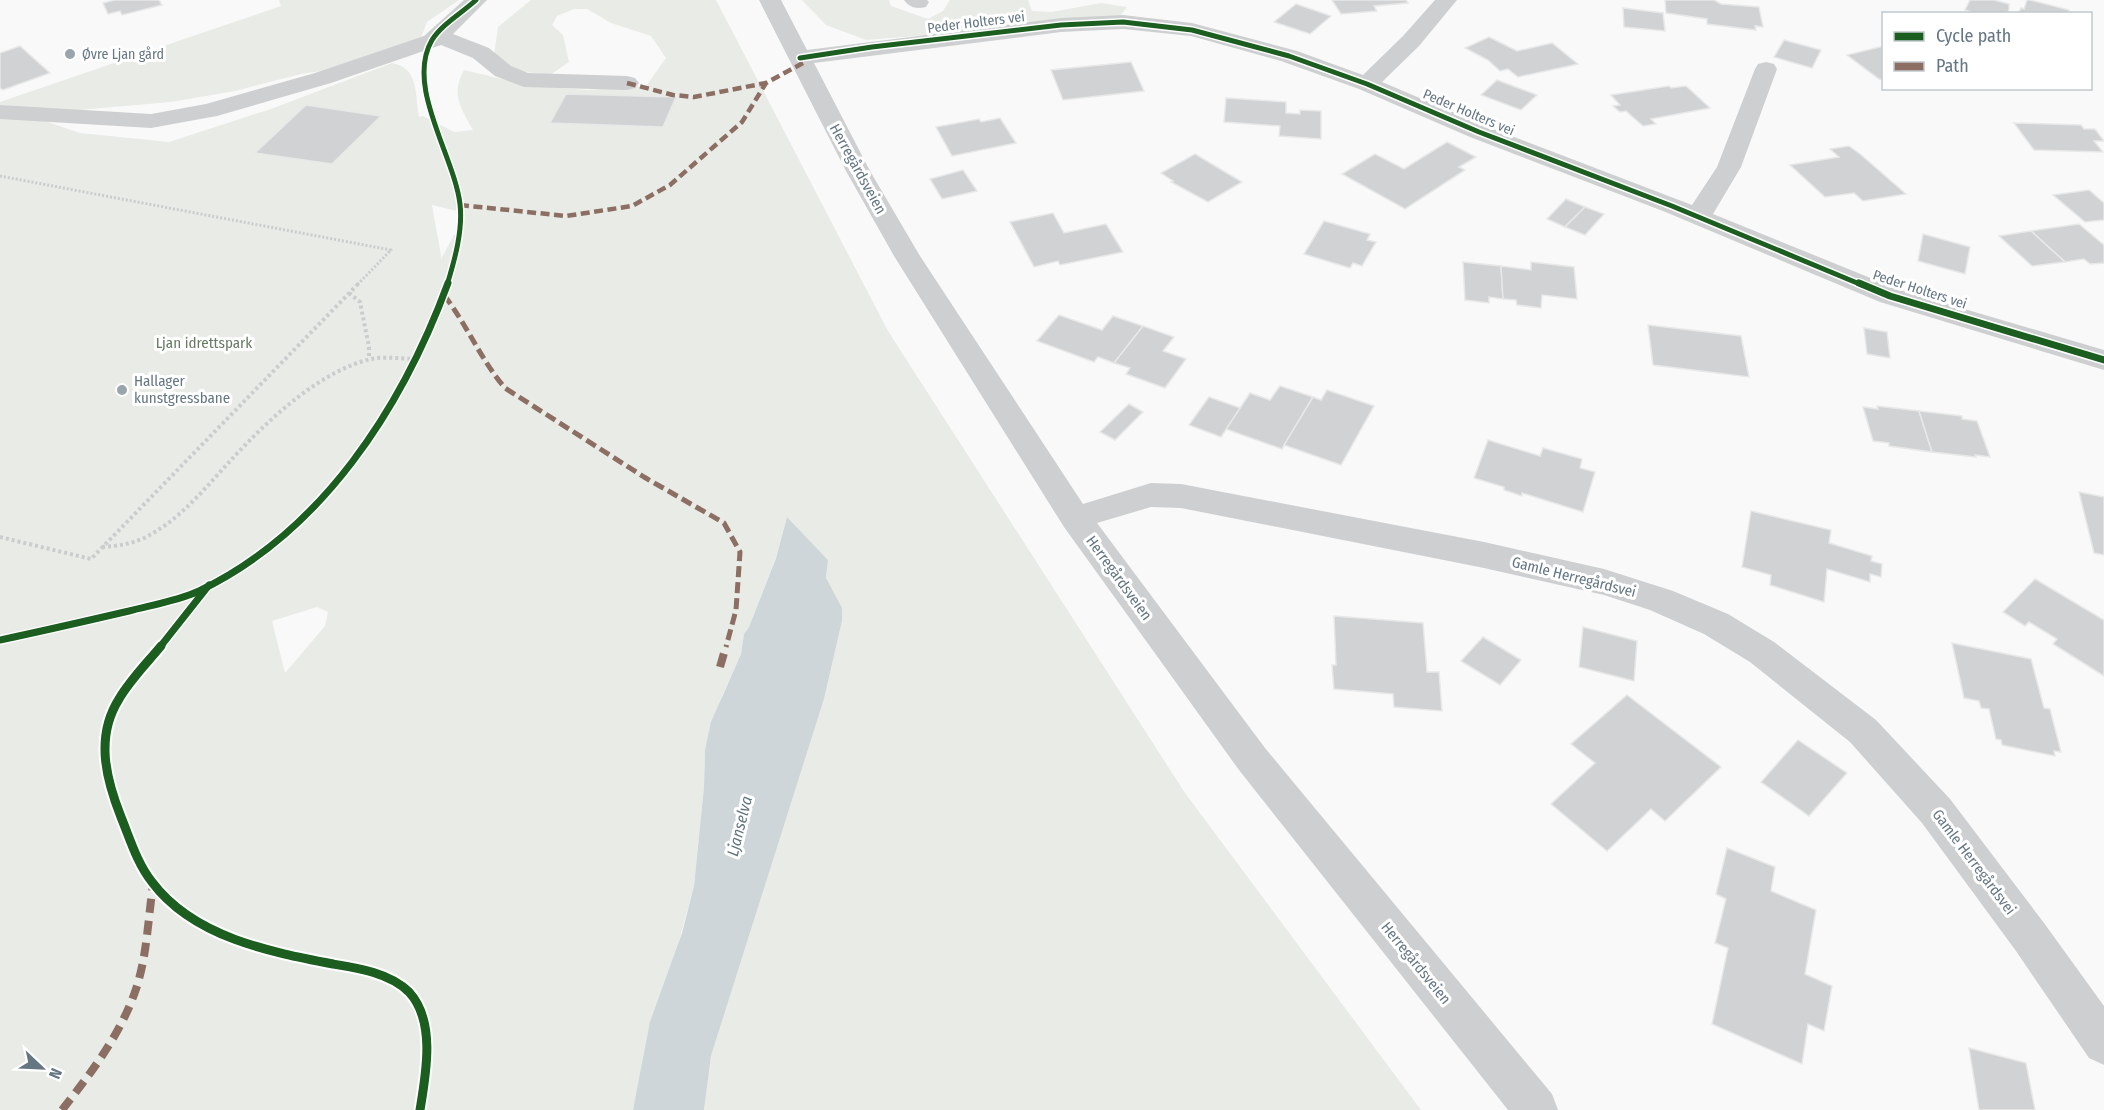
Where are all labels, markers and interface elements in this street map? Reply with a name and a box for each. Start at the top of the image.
street label: Peder Holters vei [926,8,1026,37]
legend [1882,12,2092,90]
text: Cycle path [1936,25,2011,47]
place label: Øvre Ljan gård [82,46,164,63]
marker: Øvre Ljan gård [63,47,77,61]
text: Path [1936,55,1969,77]
street label: Peder Holters vei [1420,86,1517,139]
street label: Herregårdsveien [826,121,890,217]
street label: Peder Holters vei [1871,266,1969,313]
park label: Ljan idrettspark [156,334,252,352]
place label: Hallager kunstgressbane [134,372,230,407]
marker: Hallager kunstgressbane [115,383,129,397]
street label: Herregårdsveien [1082,532,1156,624]
street label: Gamle Herregårdsvei [1510,553,1638,601]
water label: Ljanselva [723,794,756,858]
street label: Gamle Herregårdsvei [1929,806,2019,918]
street label: Herregårdsveien [1377,918,1455,1008]
north arrow [12,1038,72,1098]
text: N [45,1066,66,1082]

